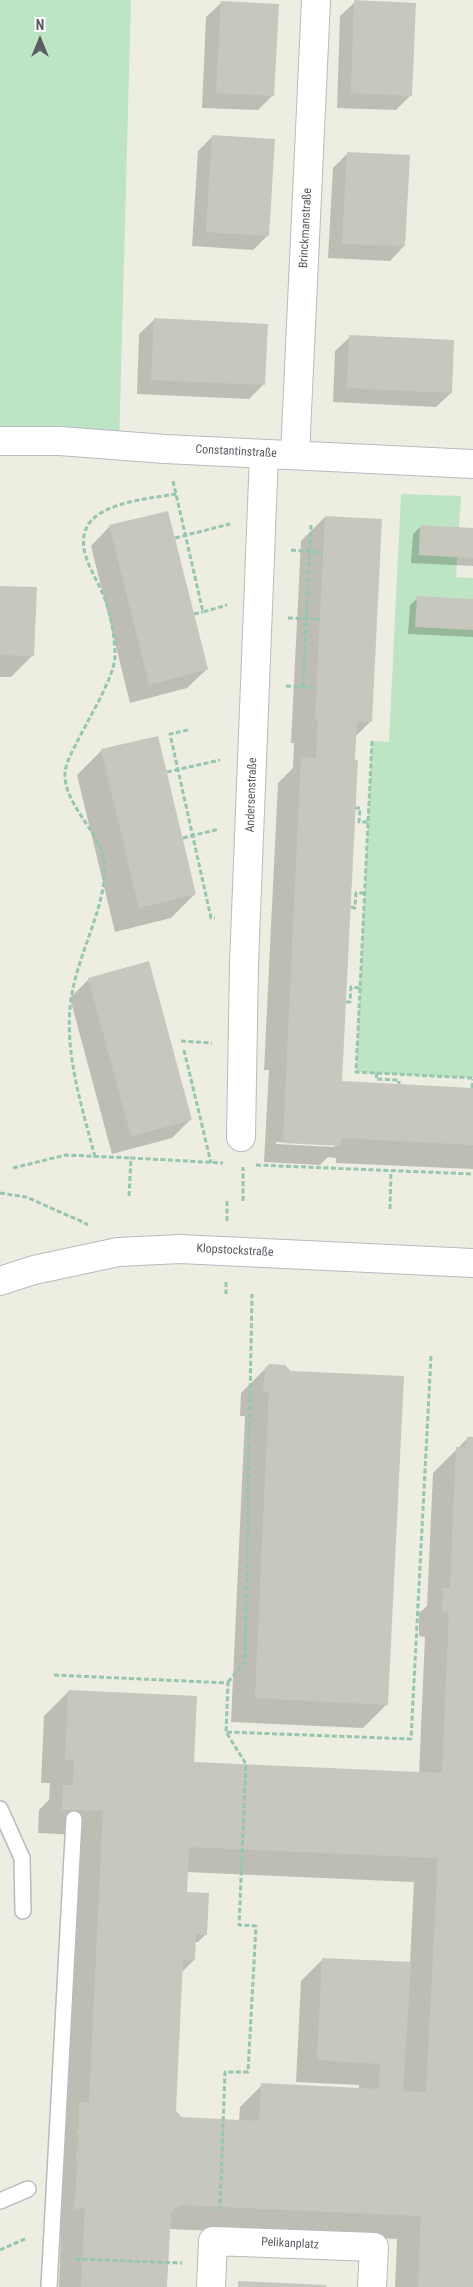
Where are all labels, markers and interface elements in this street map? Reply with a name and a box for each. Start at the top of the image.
north arrow [15,15,65,65]
text: N [36,17,44,33]
street label: Brinckmanstraße [297,187,315,269]
street label: Constantinstraße [195,443,277,461]
street label: Andersenstraße [243,757,261,833]
street label: Klopstockstraße [196,1242,274,1260]
street label: Pelikanplatz [261,2235,319,2253]

